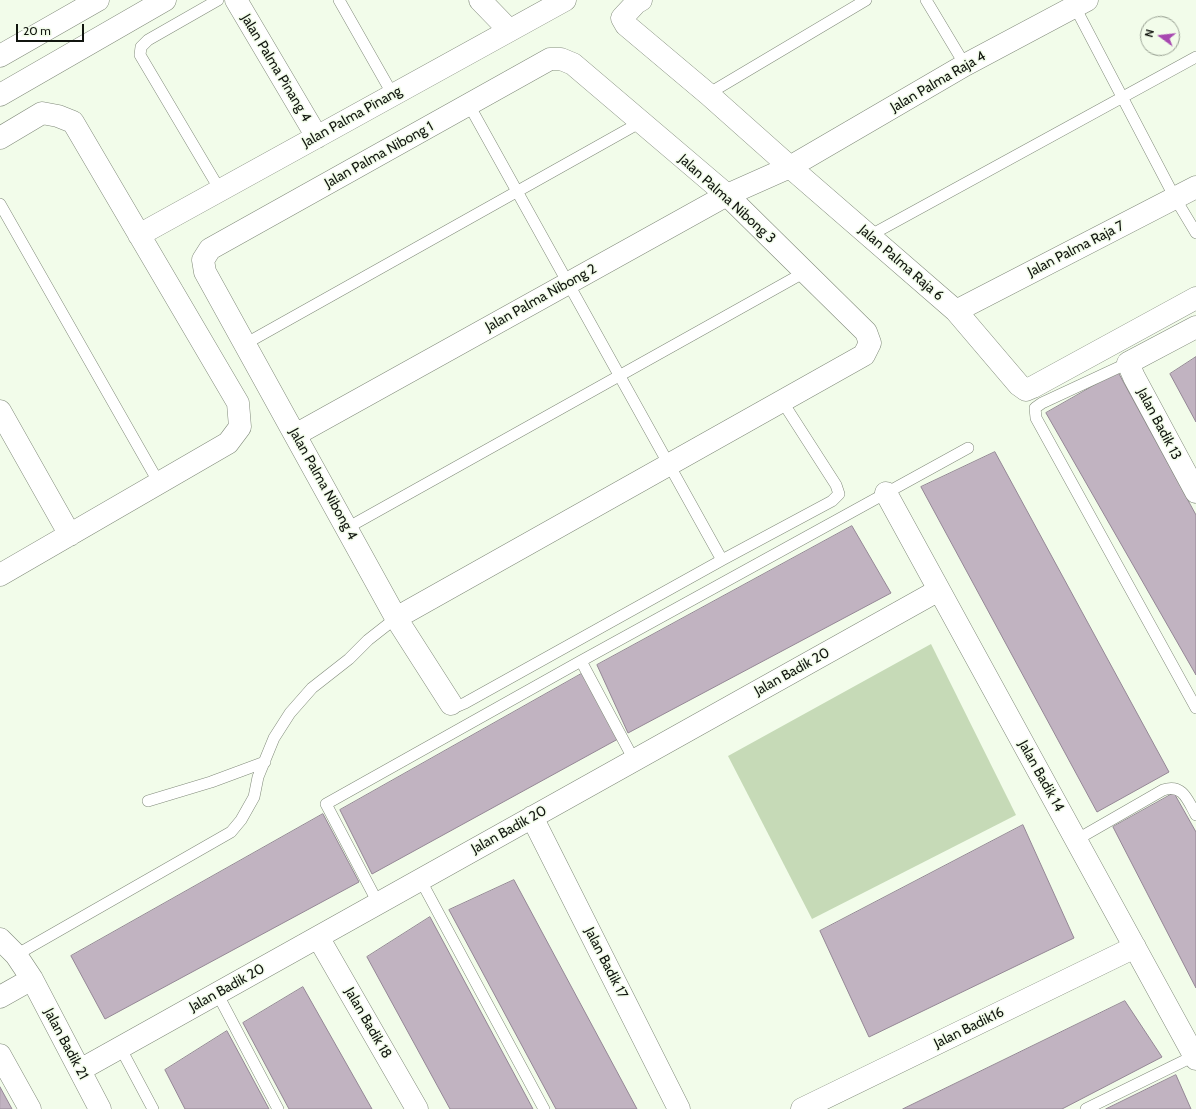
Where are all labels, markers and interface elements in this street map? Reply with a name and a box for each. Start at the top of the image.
street label: Jalan Palma Pinang 4 [237,11,315,125]
scale bar [18,16,86,42]
north arrow [1140,16,1180,56]
text: 20 m [23,23,51,38]
text: N [1142,28,1157,39]
street label: Jalan Palma Raja 4 [887,48,989,116]
street label: Jalan Palma Pinang [299,83,405,151]
street label: Jalan Palma Nibong 1 [322,118,436,192]
street label: Jalan Palma Nibong 3 [675,151,779,247]
street label: Jalan Palma Raja 7 [1025,217,1127,281]
street label: Jalan Palma Raja 6 [855,222,947,304]
street label: Jalan Palma Nibong 2 [482,260,600,336]
street label: Jalan Badik 13 [1133,385,1185,463]
street label: Jalan Palma Nibong 4 [285,425,361,543]
street label: Jalan Badik 20 [751,644,833,700]
street label: Jalan Badik 14 [1014,737,1068,815]
street label: Jalan Badik 20 [468,802,550,858]
street label: Jalan Badik 17 [581,924,631,1002]
street label: Jalan Badik 20 [186,960,268,1016]
street label: Jalan Badik 18 [341,984,395,1062]
street label: Jalan Badik16 [931,1004,1007,1052]
street label: Jalan Badik 21 [40,1005,92,1083]

